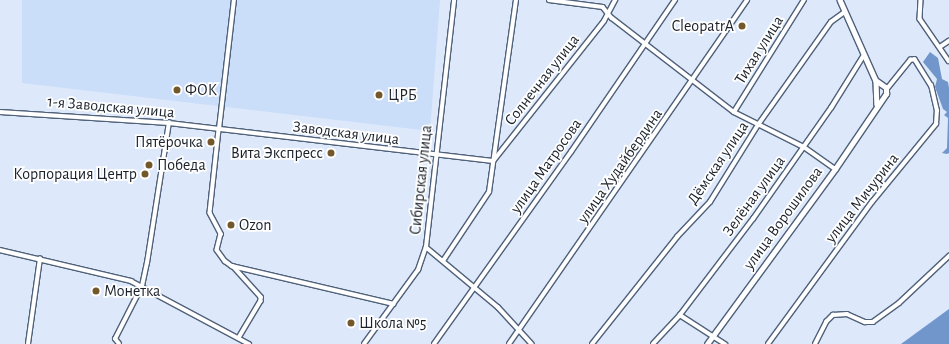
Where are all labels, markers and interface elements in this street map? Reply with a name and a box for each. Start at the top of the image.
street label: Тихая улица [730,12,788,88]
place label: CleopatrA [672,16,734,36]
marker: CleopatrA [737,21,747,31]
street label: Солнечная улица [500,31,584,129]
place label: ФОК [185,80,217,100]
marker: ФОК [172,85,182,95]
place label: ЦРБ [388,85,417,105]
marker: ЦРБ [373,89,385,101]
street label: 1-я Заводская улица [47,92,175,122]
street label: улица Худайбердина [573,105,667,227]
street label: улица Матросова [506,115,586,217]
street label: Заводская улица [292,117,400,149]
street label: Дёмская улица [683,118,753,208]
street label: Сибирская улица [406,124,436,236]
place label: Пятёрочка [135,132,203,152]
marker: Пятёрочка [206,137,216,147]
place label: Вита Экспресс [231,143,323,163]
marker: Вита Экспресс [326,148,336,158]
street label: улица Мичурина [821,149,903,247]
street label: Зелёная улица [719,152,789,240]
place label: Победа [157,155,206,175]
marker: Победа [144,160,154,170]
street label: улица Ворошилова [739,163,827,273]
place label: Корпорация Центр [13,164,137,184]
marker: Корпорация Центр [140,169,150,179]
place label: Ozon [239,215,271,235]
marker: Ozon [226,220,236,230]
place label: Монетка [104,281,160,301]
marker: Монетка [91,286,101,296]
place label: Школа №5 [359,313,427,333]
marker: Школа №5 [346,318,356,328]

